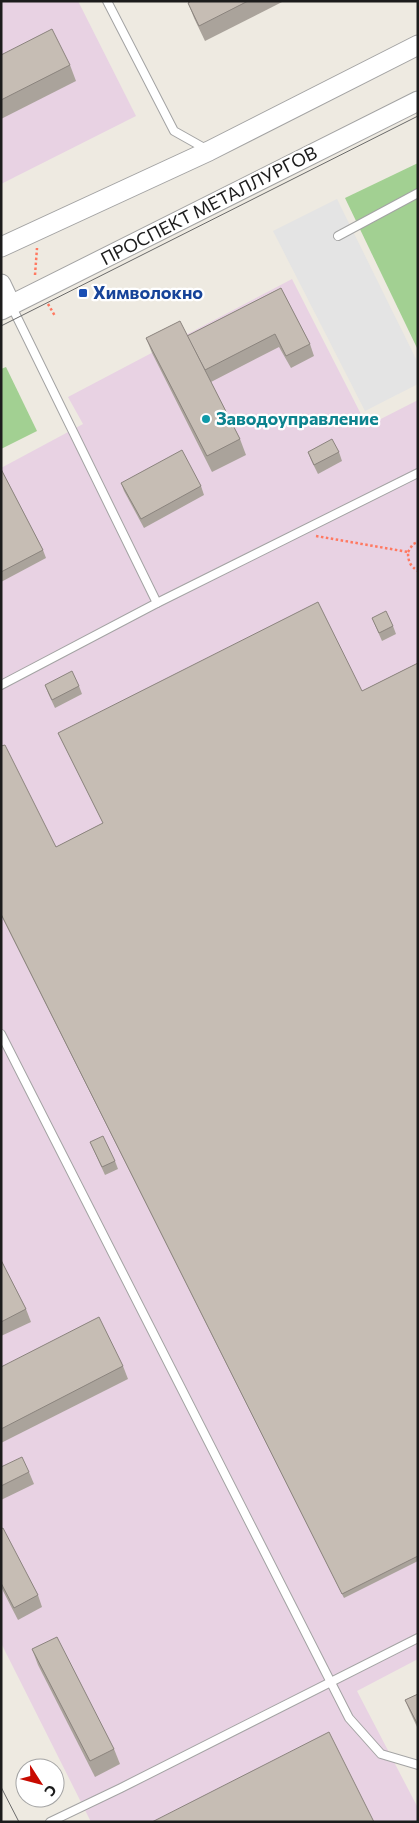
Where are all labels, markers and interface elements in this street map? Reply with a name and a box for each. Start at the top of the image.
street label: ПРОСПЕКТ МЕТАЛЛУРГОВ [97,141,320,269]
place label: Химволокно [93,281,203,303]
marker: Химволокно [77,287,89,299]
place label: Заводоуправление [216,407,379,429]
marker: Заводоуправление [200,413,212,425]
north arrow [15,1758,65,1808]
text: С [41,1782,61,1800]

